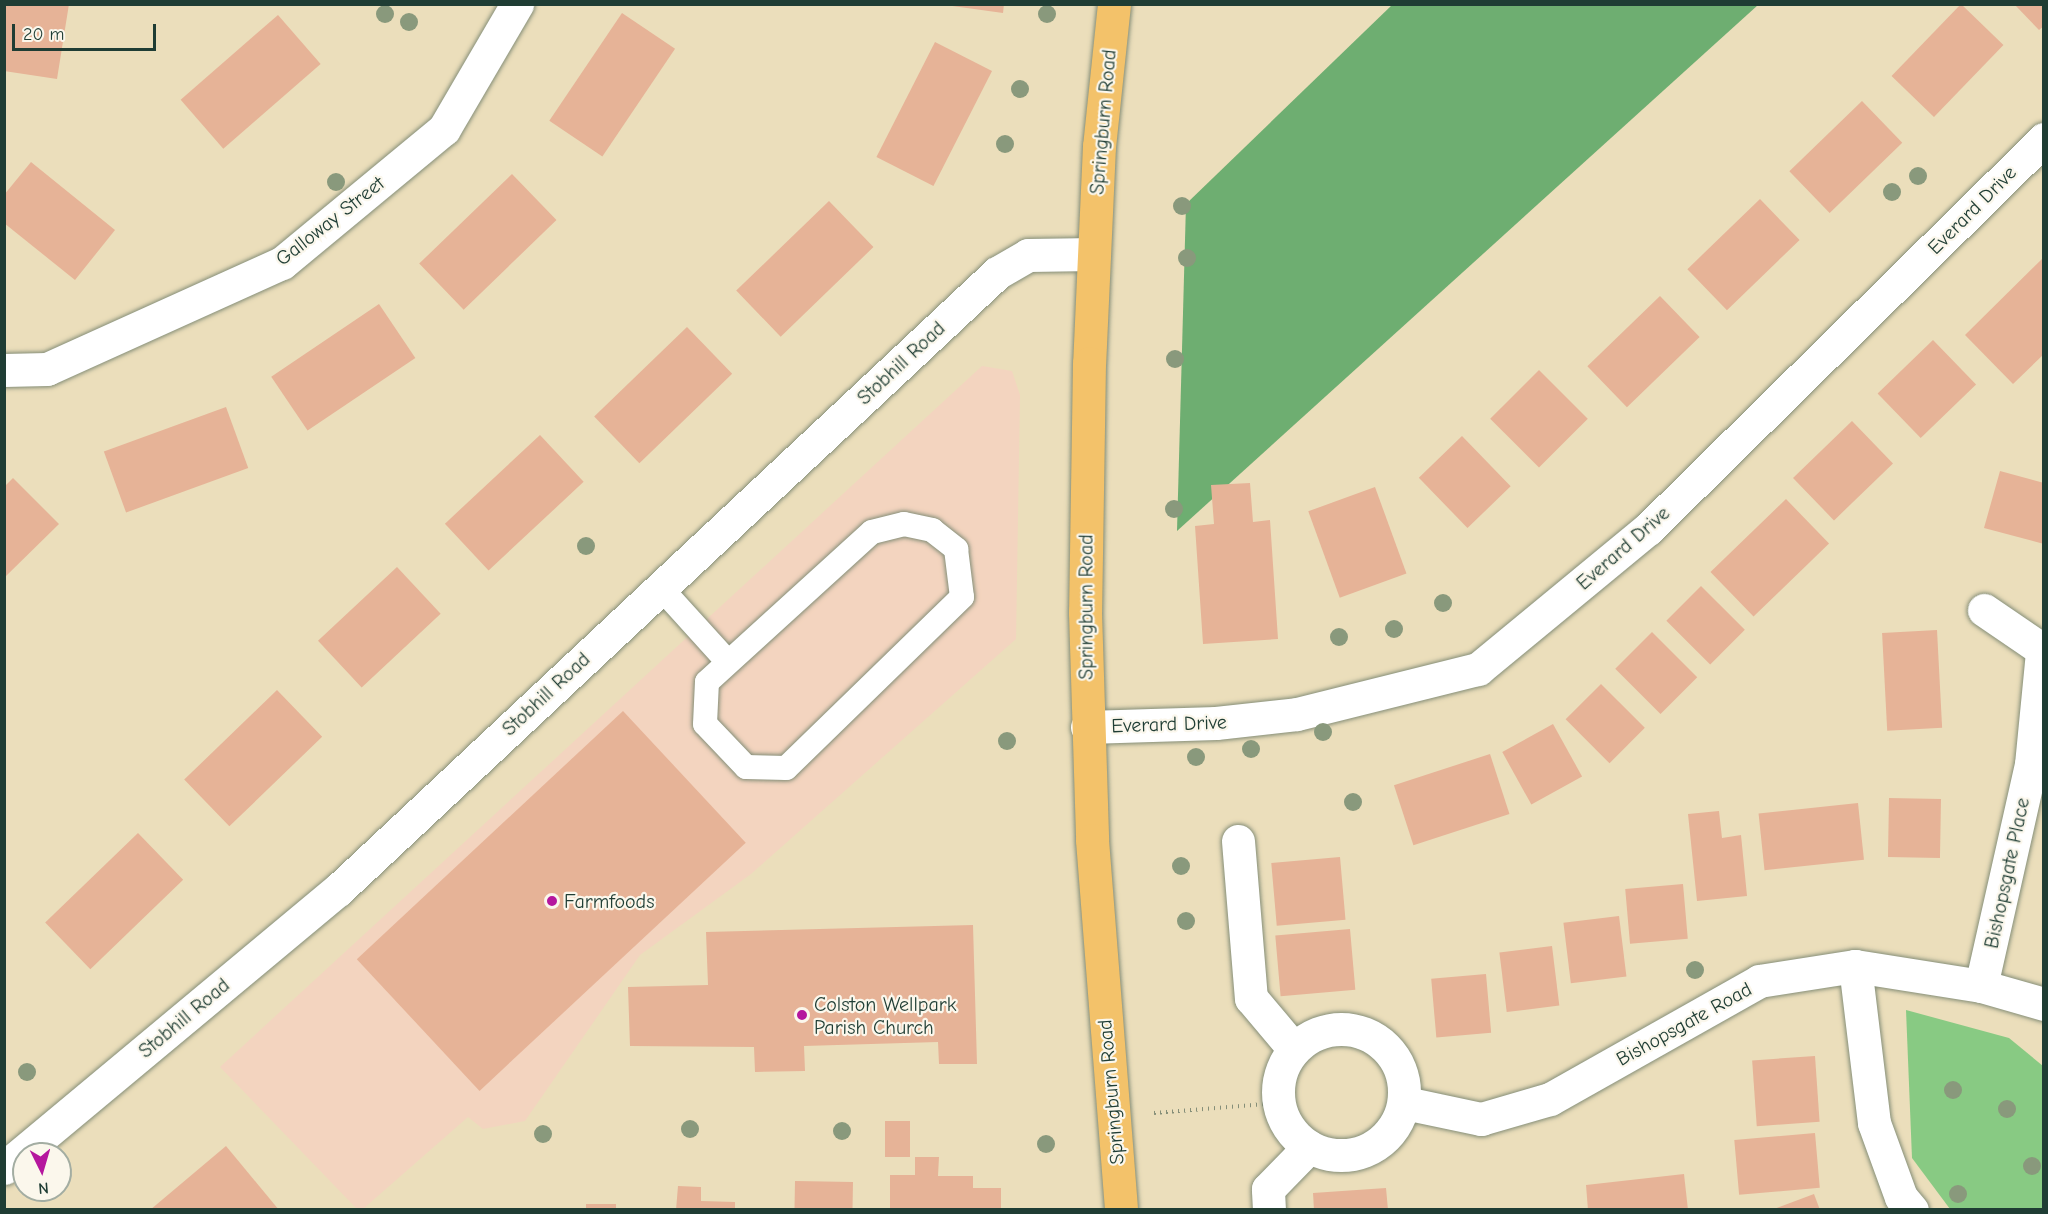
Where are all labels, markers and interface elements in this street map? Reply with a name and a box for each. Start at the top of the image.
scale bar [15,12,159,50]
text: 20 m [23,24,64,45]
street label: Springburn Road [1085,48,1121,196]
street label: Everard Drive [1923,161,2021,259]
street label: Galloway Street [271,171,389,271]
street label: Stobhill Road [852,316,950,410]
street label: Everard Drive [1572,501,1674,595]
street label: Springburn Road [1074,534,1098,680]
street label: Stobhill Road [497,647,595,741]
street label: Everard Drive [1111,710,1227,738]
street label: Bishopsgate Place [1979,795,2035,951]
place label: Farmfoods [564,889,654,913]
marker: Farmfoods [545,894,559,908]
street label: Stobhill Road [134,973,234,1063]
street label: Bishopsgate Road [1612,977,1756,1071]
place label: Colston Wellpark Parish Church [814,992,956,1039]
marker: Colston Wellpark Parish Church [795,1008,809,1022]
street label: Springburn Road [1093,1018,1129,1166]
north arrow [12,1142,72,1202]
text: N [37,1179,49,1197]

